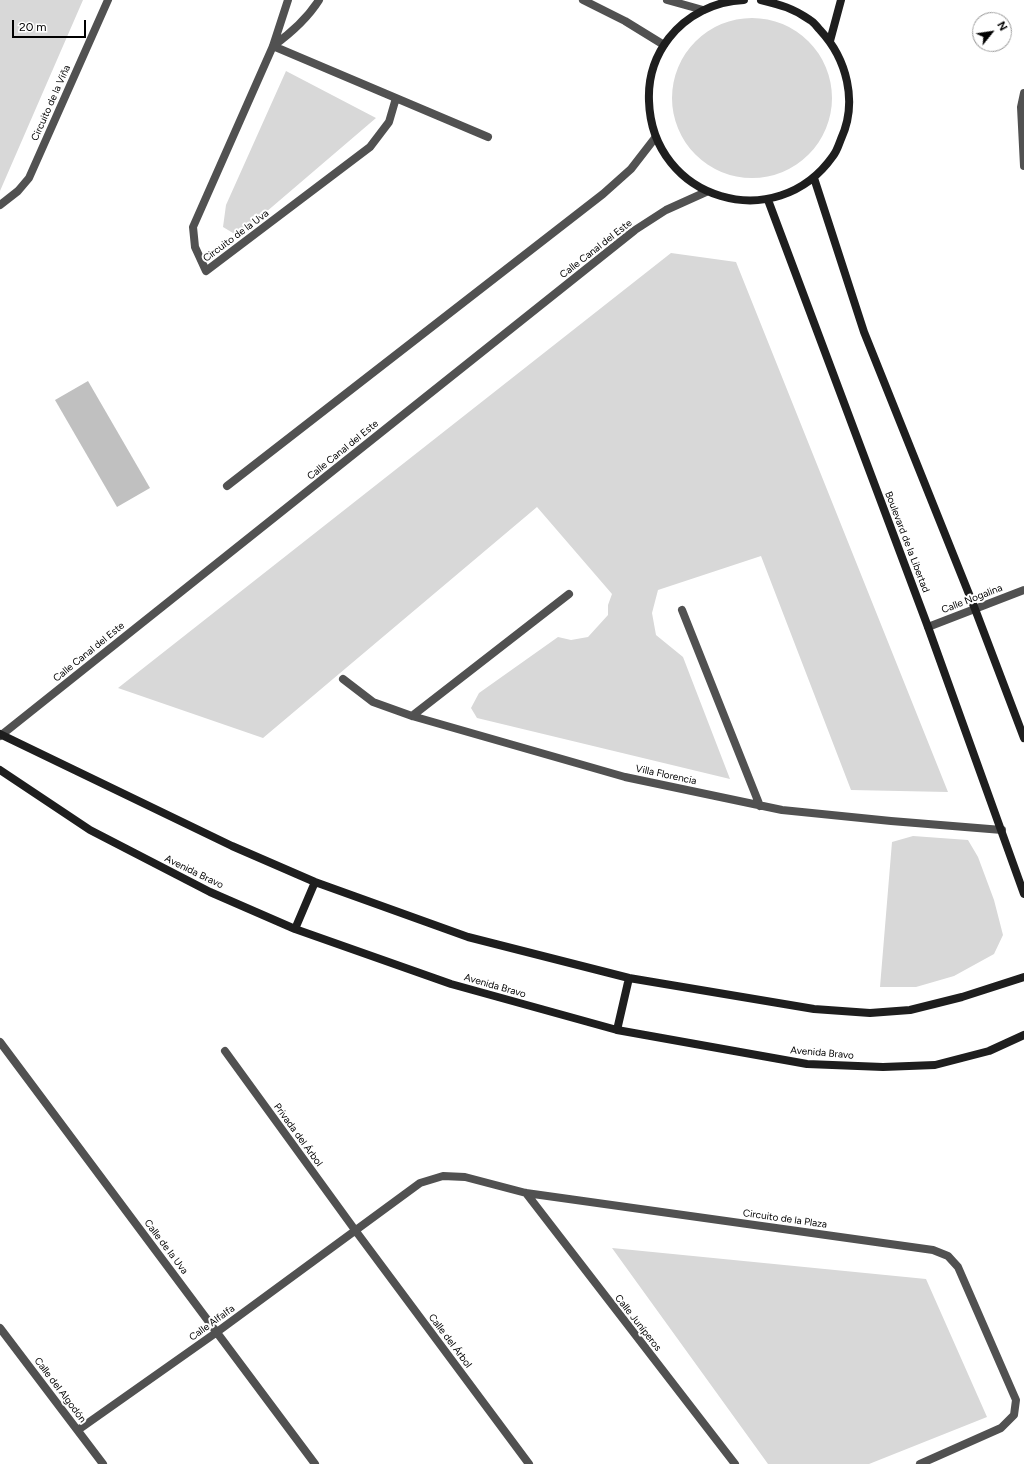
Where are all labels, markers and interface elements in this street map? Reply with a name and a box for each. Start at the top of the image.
scale bar [14,12,88,38]
north arrow [972,12,1012,52]
text: N [994,19,1010,33]
text: 20 m [19,20,47,34]
street label: Circuito de la Viña [29,63,73,143]
street label: Circuito de la Uva [201,207,271,265]
street label: Calle Canal del Este [558,217,634,281]
street label: Calle Canal del Este [305,418,381,482]
street label: Boulevard de la Libertad [882,490,932,594]
street label: Calle Nogalina [940,582,1004,616]
street label: Calle Canal del Este [51,620,127,684]
street label: Villa Florencia [634,763,698,787]
street label: Avenida Bravo [163,853,225,891]
street label: Avenida Bravo [463,971,527,1001]
street label: Avenida Bravo [790,1044,854,1062]
street label: Privada del Árbol [271,1101,325,1169]
street label: Circuito de la Plaza [742,1207,828,1231]
street label: Calle de la Uva [142,1217,190,1277]
street label: Calle Juníperos [612,1292,664,1354]
street label: Calle Alfalfa [187,1302,237,1344]
street label: Calle del Árbol [426,1312,474,1370]
street label: Calle del Algodón [32,1355,88,1425]

